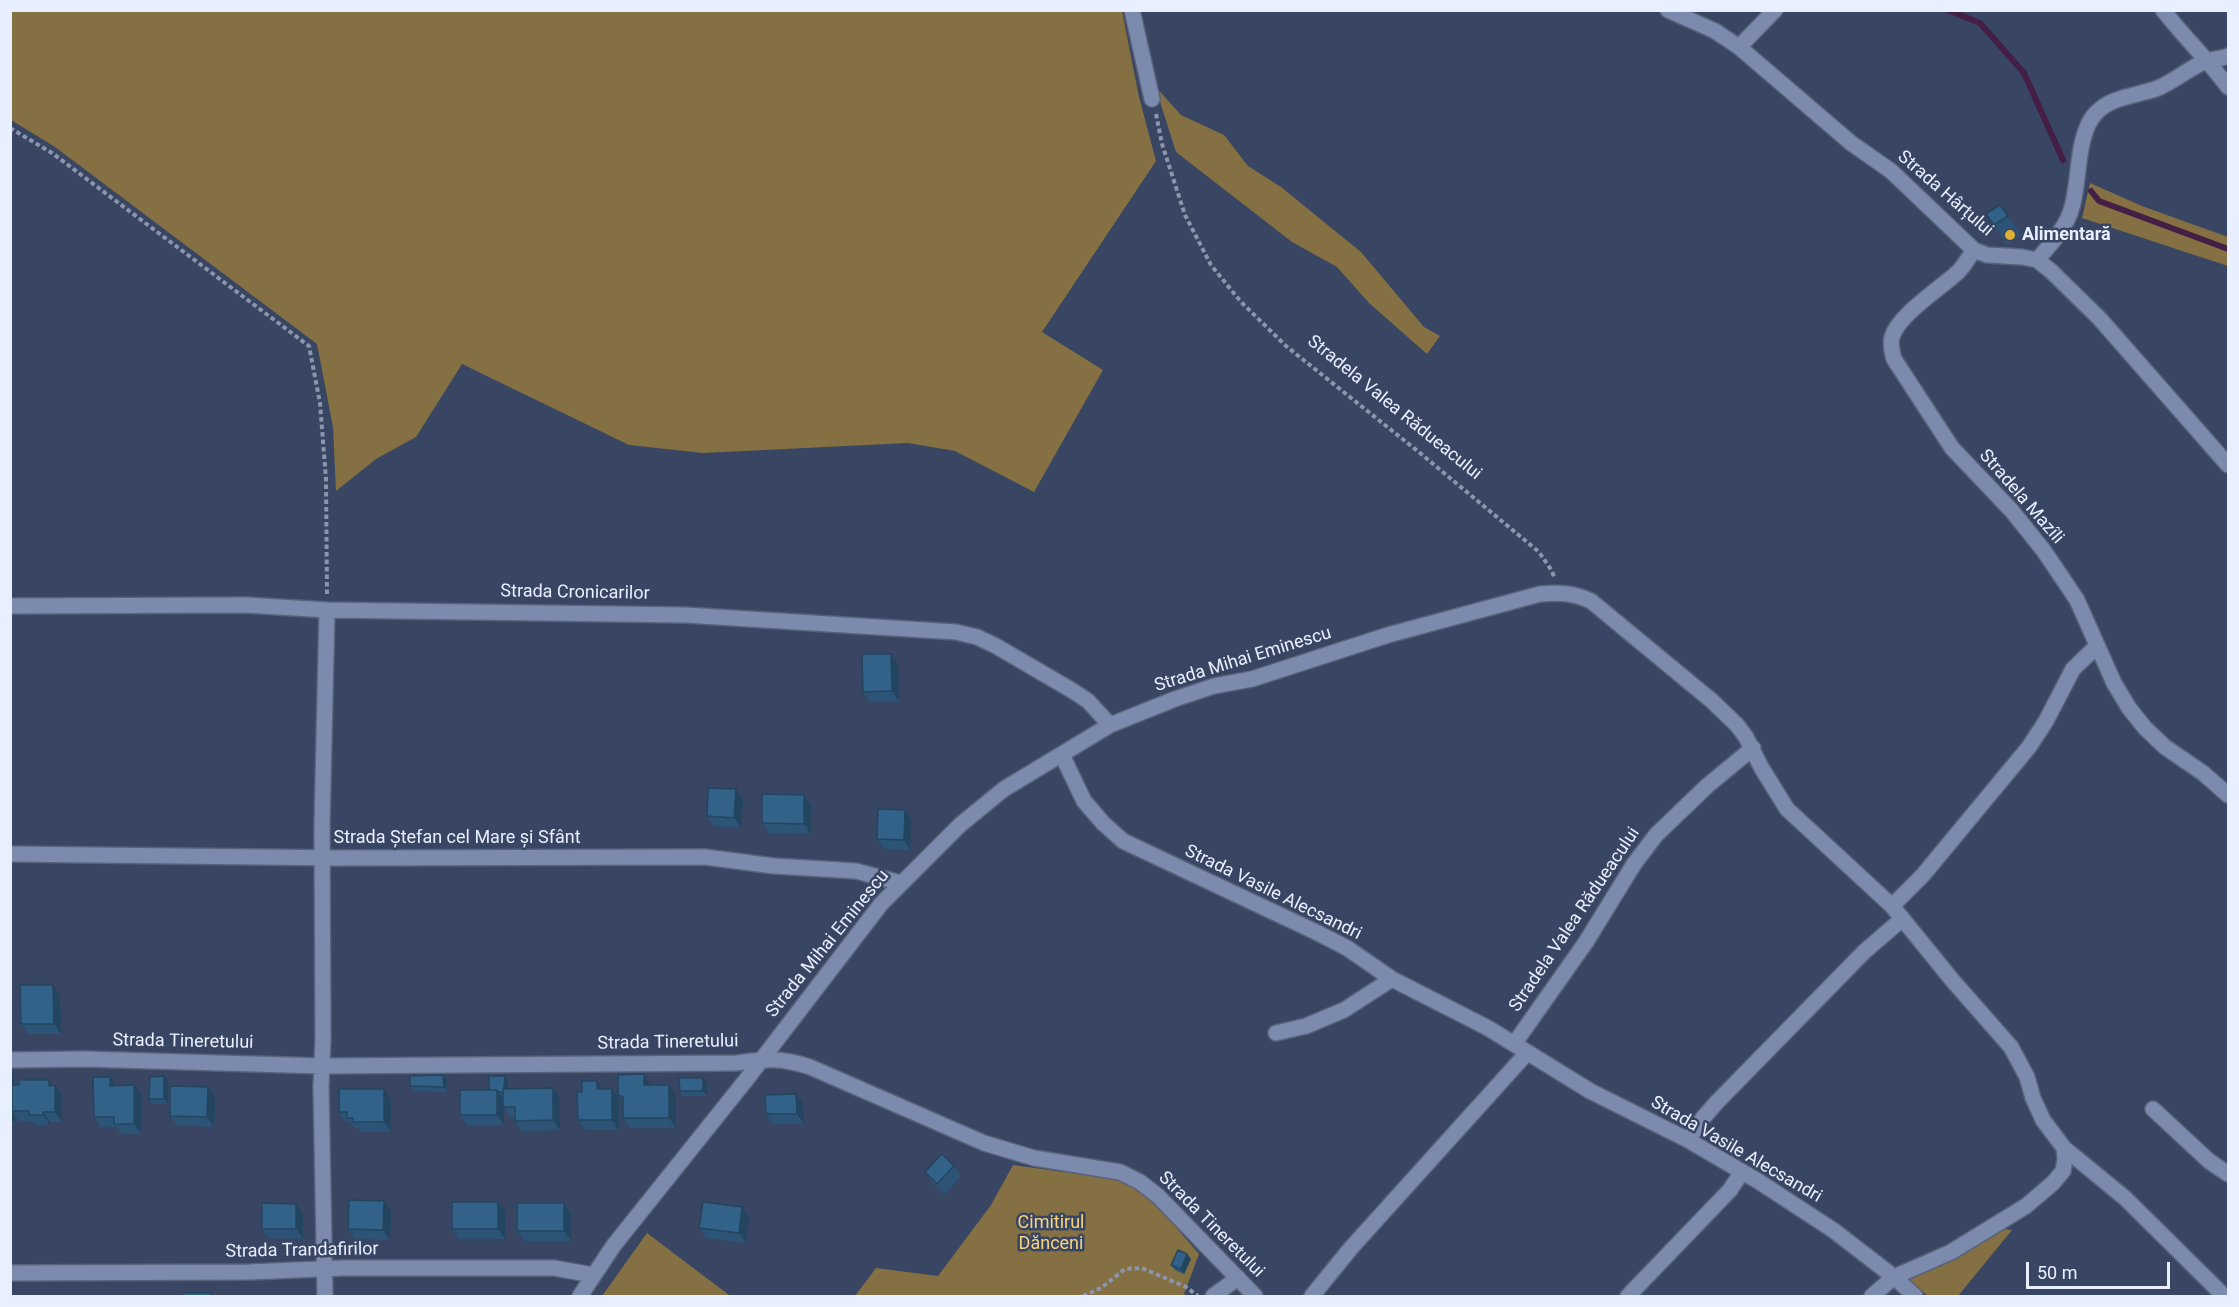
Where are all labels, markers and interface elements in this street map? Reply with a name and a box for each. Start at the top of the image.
street label: Strada Hârțului [1893,147,1997,241]
place label: Alimentară [2022,224,2111,246]
marker: Alimentară [2003,228,2017,242]
street label: Stradela Valea Rădueacului [1303,331,1485,485]
street label: Stradela Mazîli [1974,445,2068,549]
street label: Strada Cronicarilor [500,581,650,605]
street label: Strada Mihai Eminescu [1152,623,1334,697]
street label: Stradela Valea Rădueacului [1505,824,1645,1016]
street label: Strada Ștefan cel Mare și Sfânt [333,827,581,849]
street label: Strada Vasile Alecsandri [1181,841,1365,945]
street label: Strada Mihai Eminescu [762,866,894,1022]
street label: Strada Tineretului [112,1030,254,1054]
street label: Strada Tineretului [597,1031,739,1055]
street label: Strada Vasile Alecsandri [1647,1092,1825,1208]
street label: Strada Tineretului [1153,1167,1269,1283]
park label: Cimitirul Dănceni [1018,1212,1084,1254]
street label: Strada Trandafirilor [225,1239,379,1263]
scale bar [2029,1250,2173,1288]
text: 50 m [2037,1262,2077,1283]

